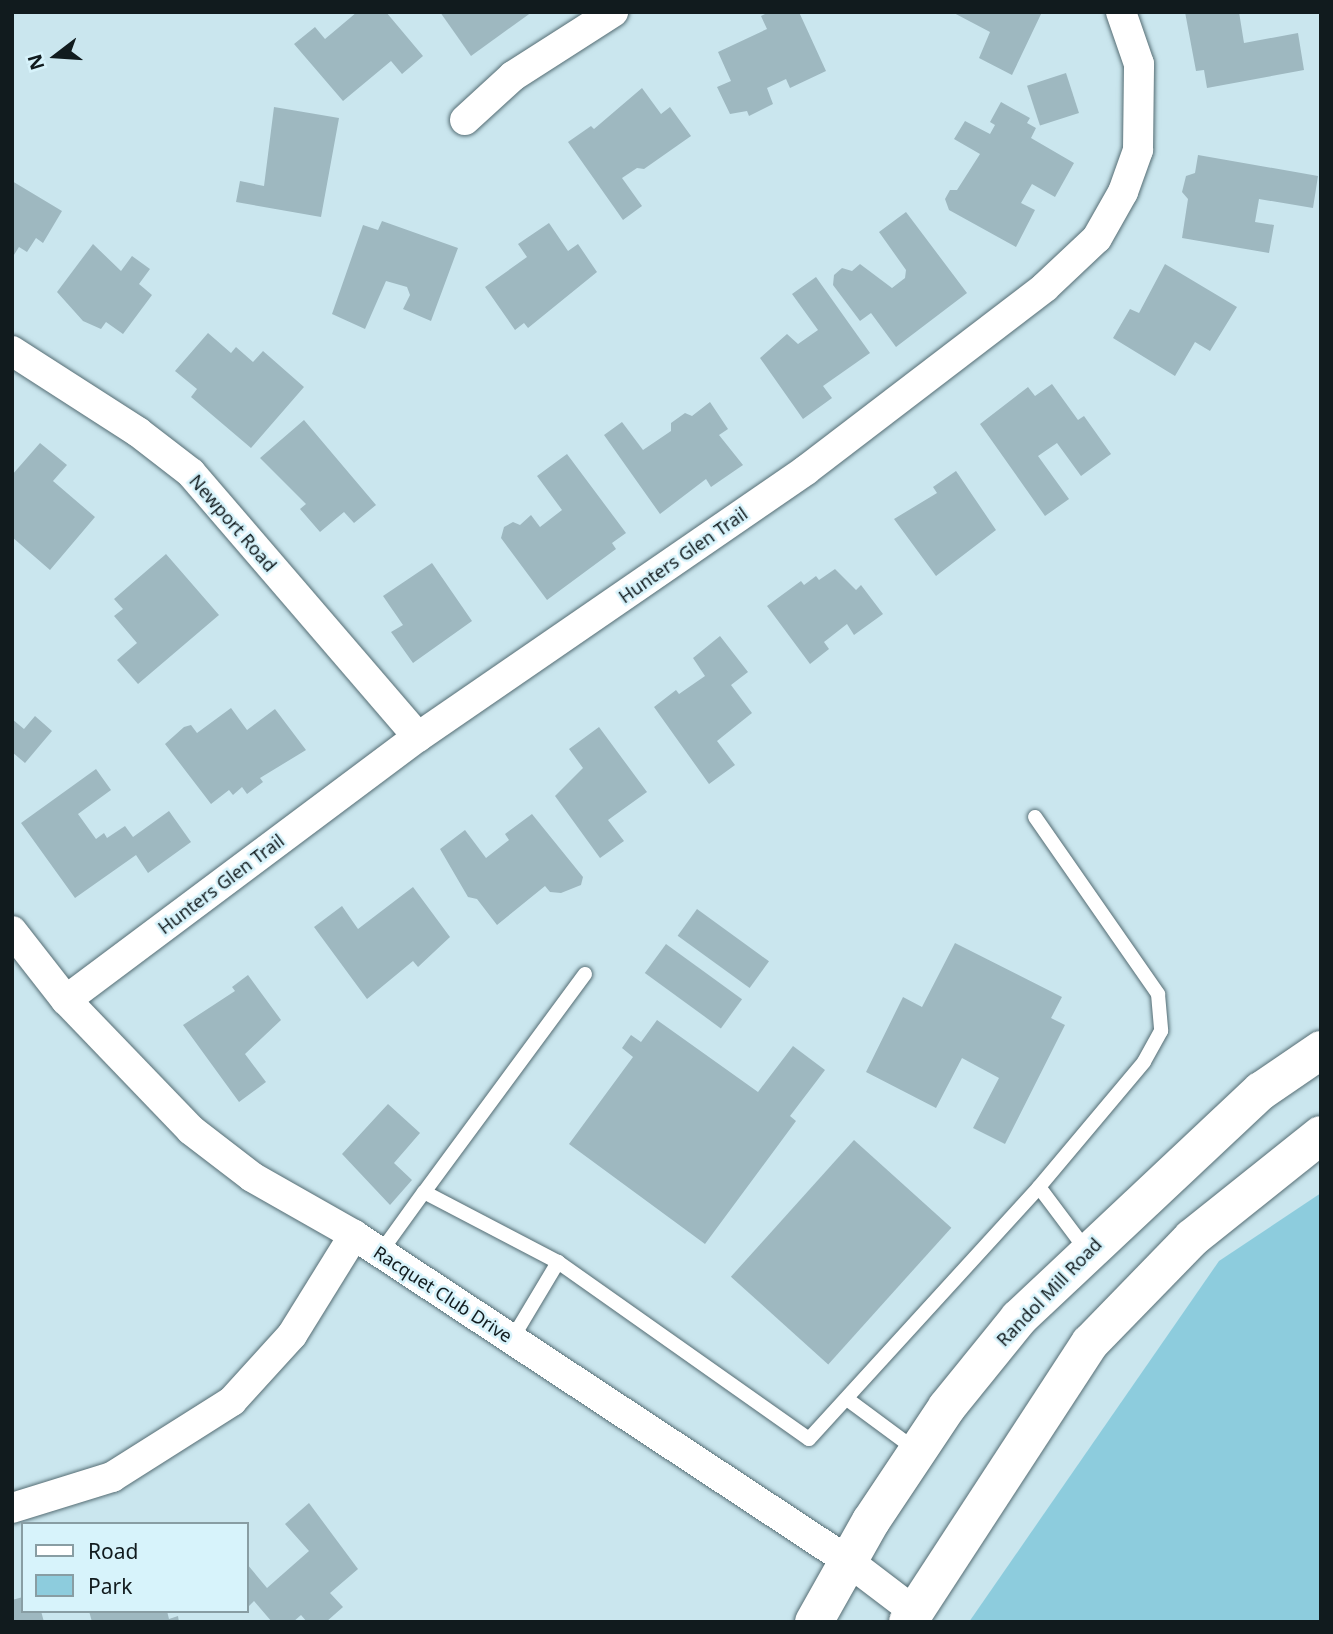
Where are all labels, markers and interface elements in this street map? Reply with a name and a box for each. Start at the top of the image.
north arrow [21,21,91,91]
text: N [21,51,51,73]
street label: Newport Road [185,470,281,576]
street label: Hunters Glen Trail [614,502,752,608]
street label: Hunters Glen Trail [154,830,288,938]
street label: Randol Mill Road [992,1233,1106,1351]
street label: Racquet Club Drive [370,1241,516,1347]
legend [21,1522,248,1613]
text: Road [88,1537,138,1565]
text: Park [88,1572,132,1600]

